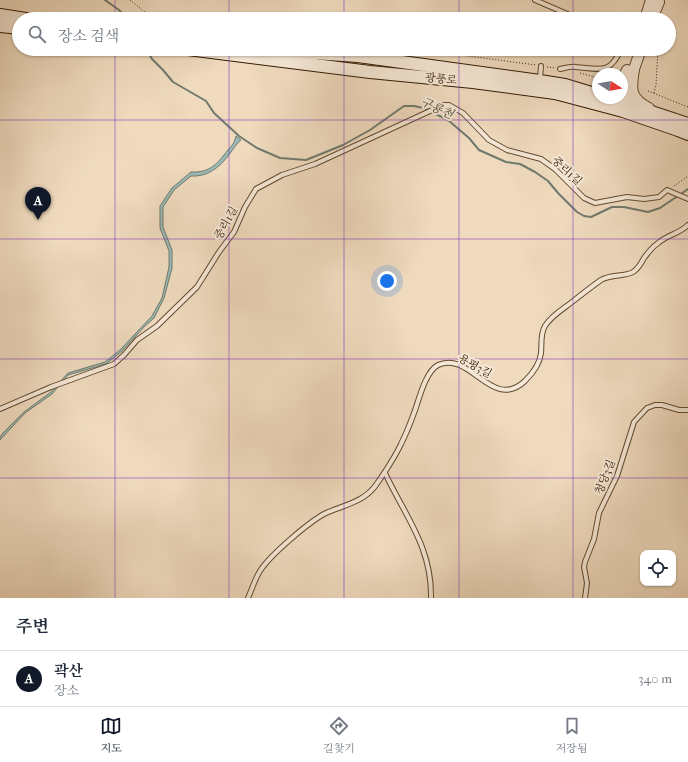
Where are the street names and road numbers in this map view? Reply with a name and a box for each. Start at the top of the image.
street label: 광풍로 [425,71,458,87]
street label: 중리1길 [549,154,585,188]
street label: 중리1길 [212,204,240,242]
street label: 용평3길 [456,351,494,381]
street label: 청당3길 [592,458,618,496]

